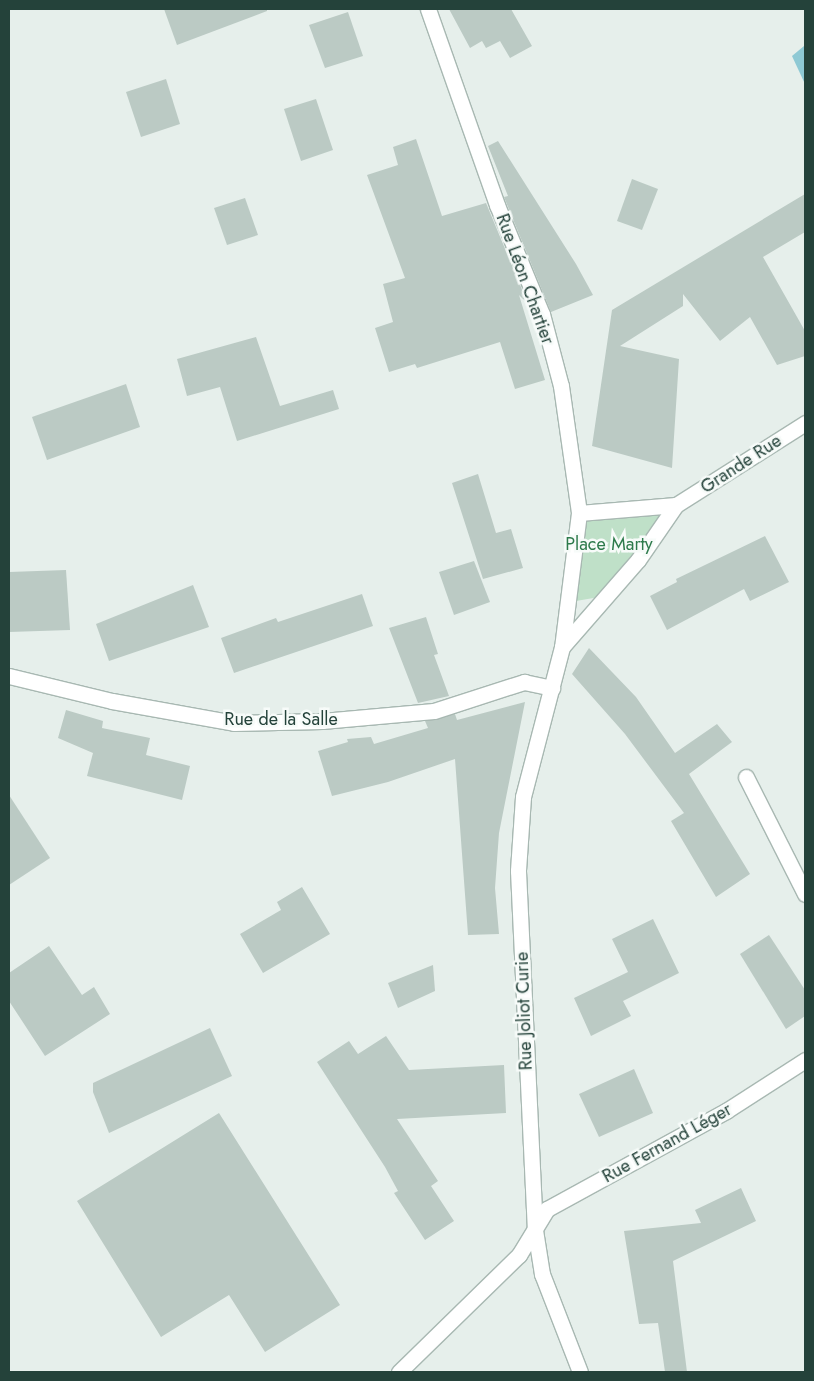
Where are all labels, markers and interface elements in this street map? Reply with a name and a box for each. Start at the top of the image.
street label: Rue Léon Chartier [491,211,559,347]
street label: Grande Rue [697,430,785,498]
park label: Place Marty [565,533,653,555]
street label: Rue de la Salle [224,708,338,730]
street label: Rue Joliot Curie [511,951,537,1071]
street label: Rue Fernand Léger [599,1099,735,1187]

